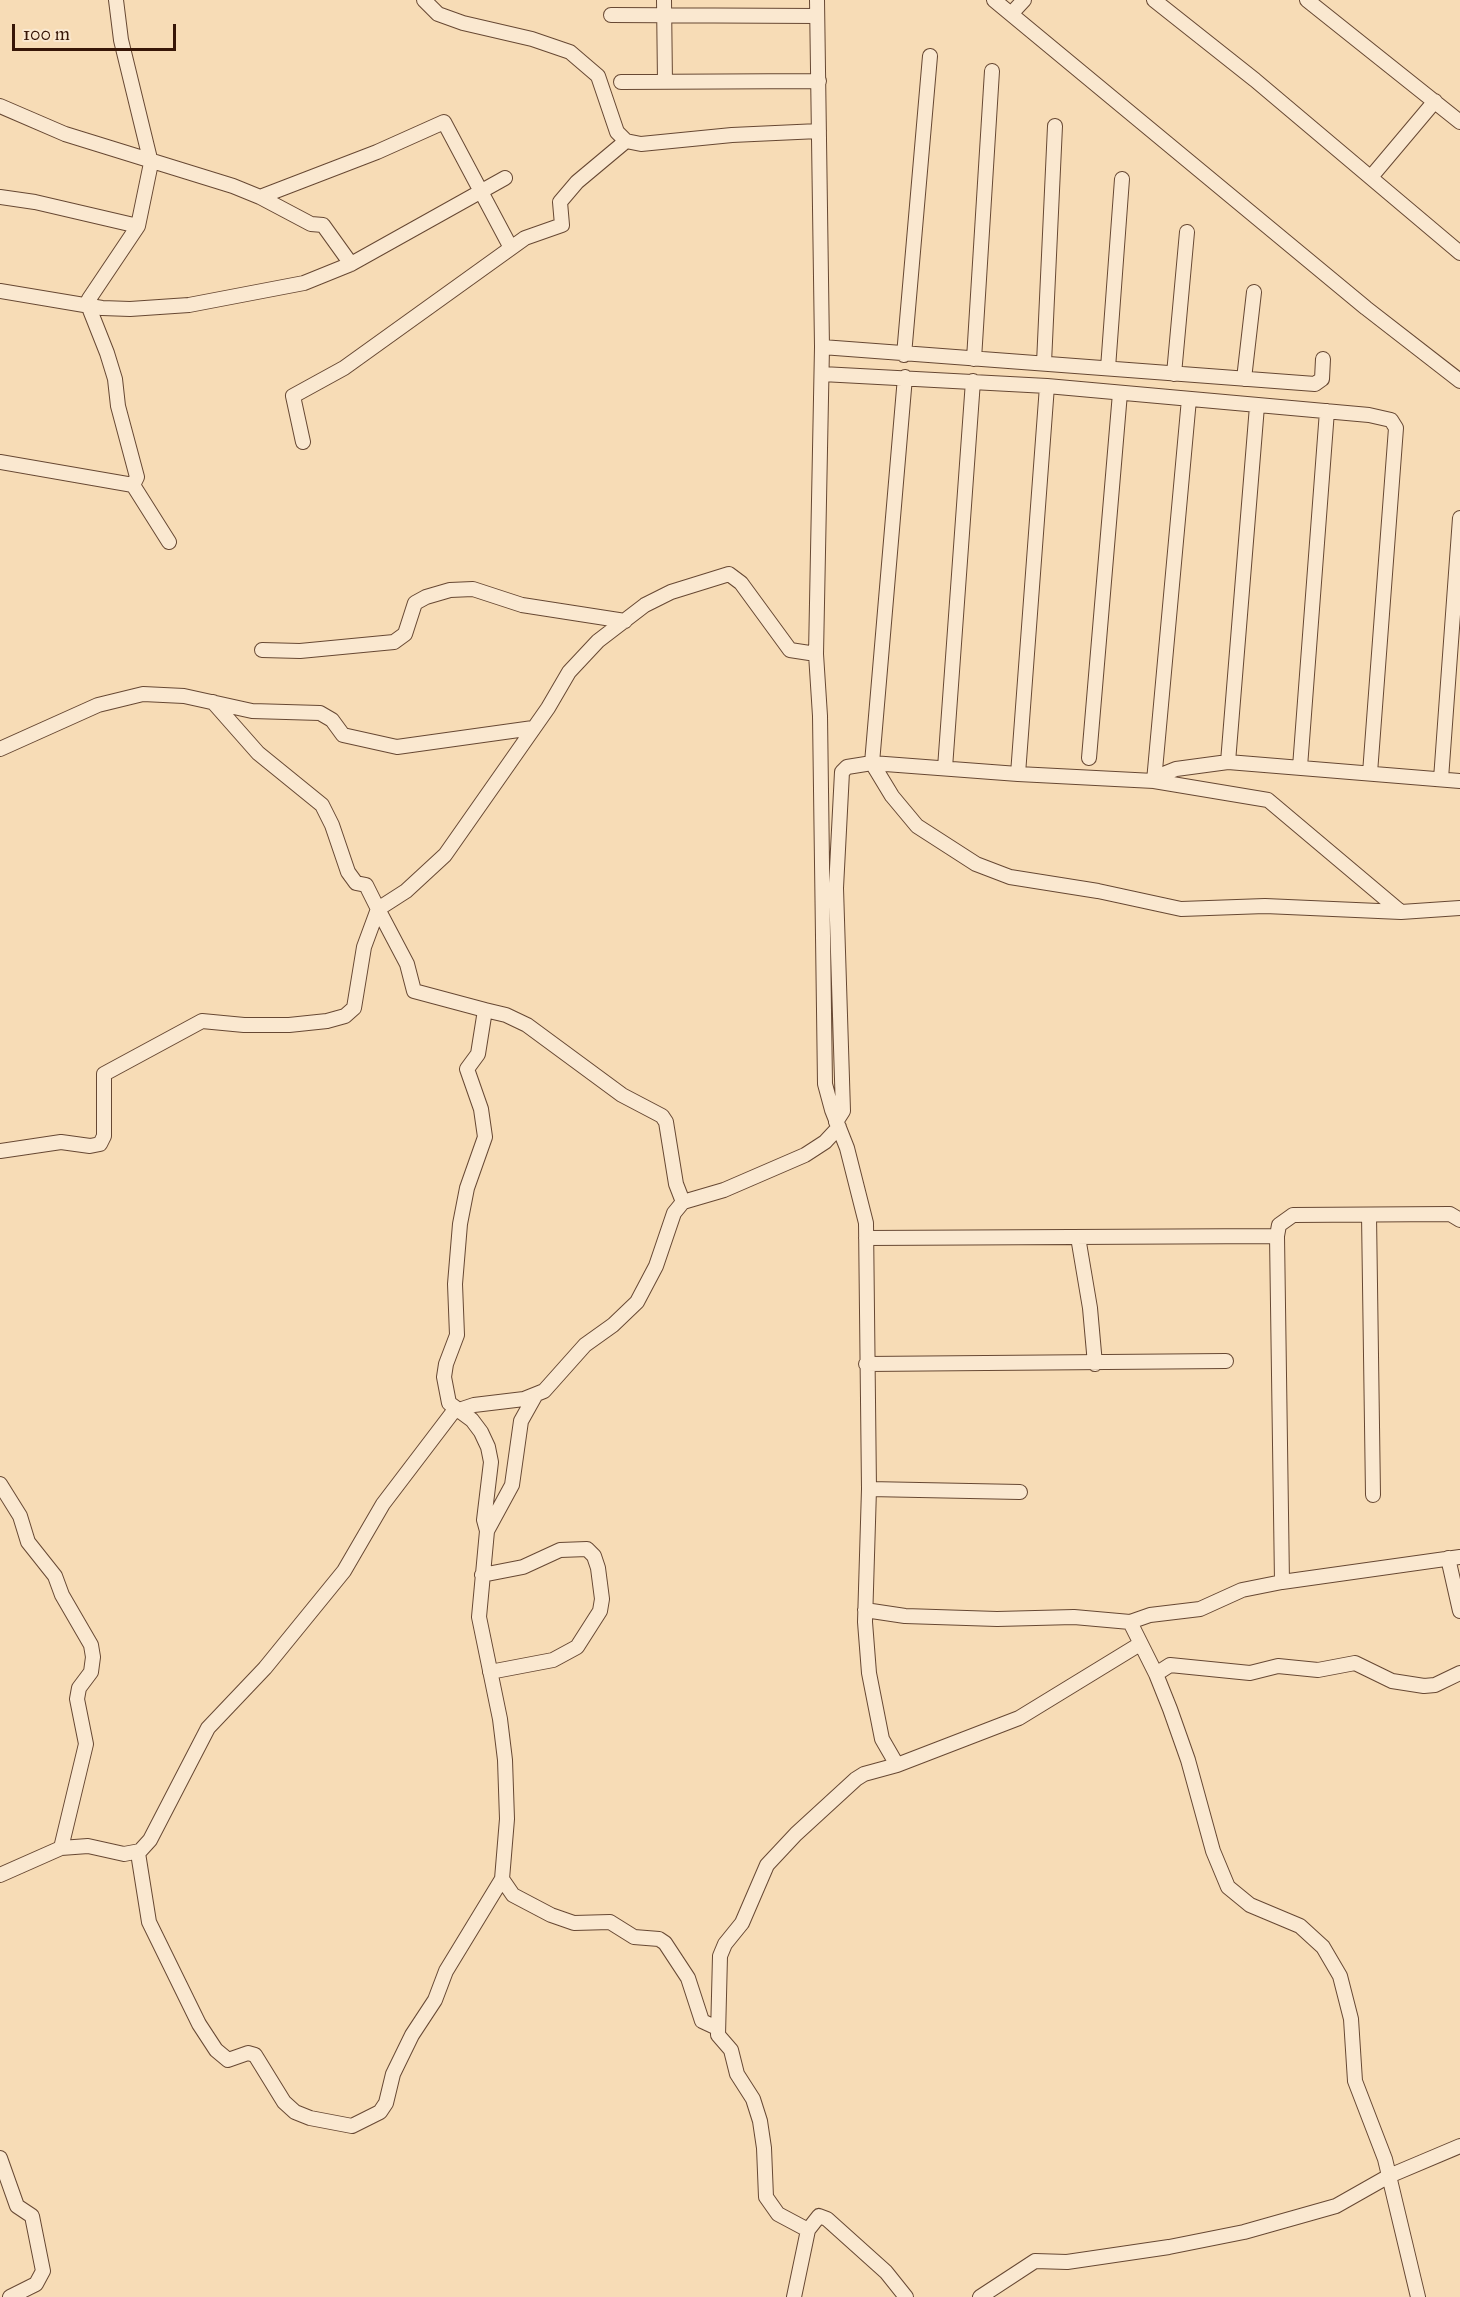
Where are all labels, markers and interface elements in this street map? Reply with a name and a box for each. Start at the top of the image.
scale bar [15,12,178,50]
text: 100 m [23,23,70,45]

